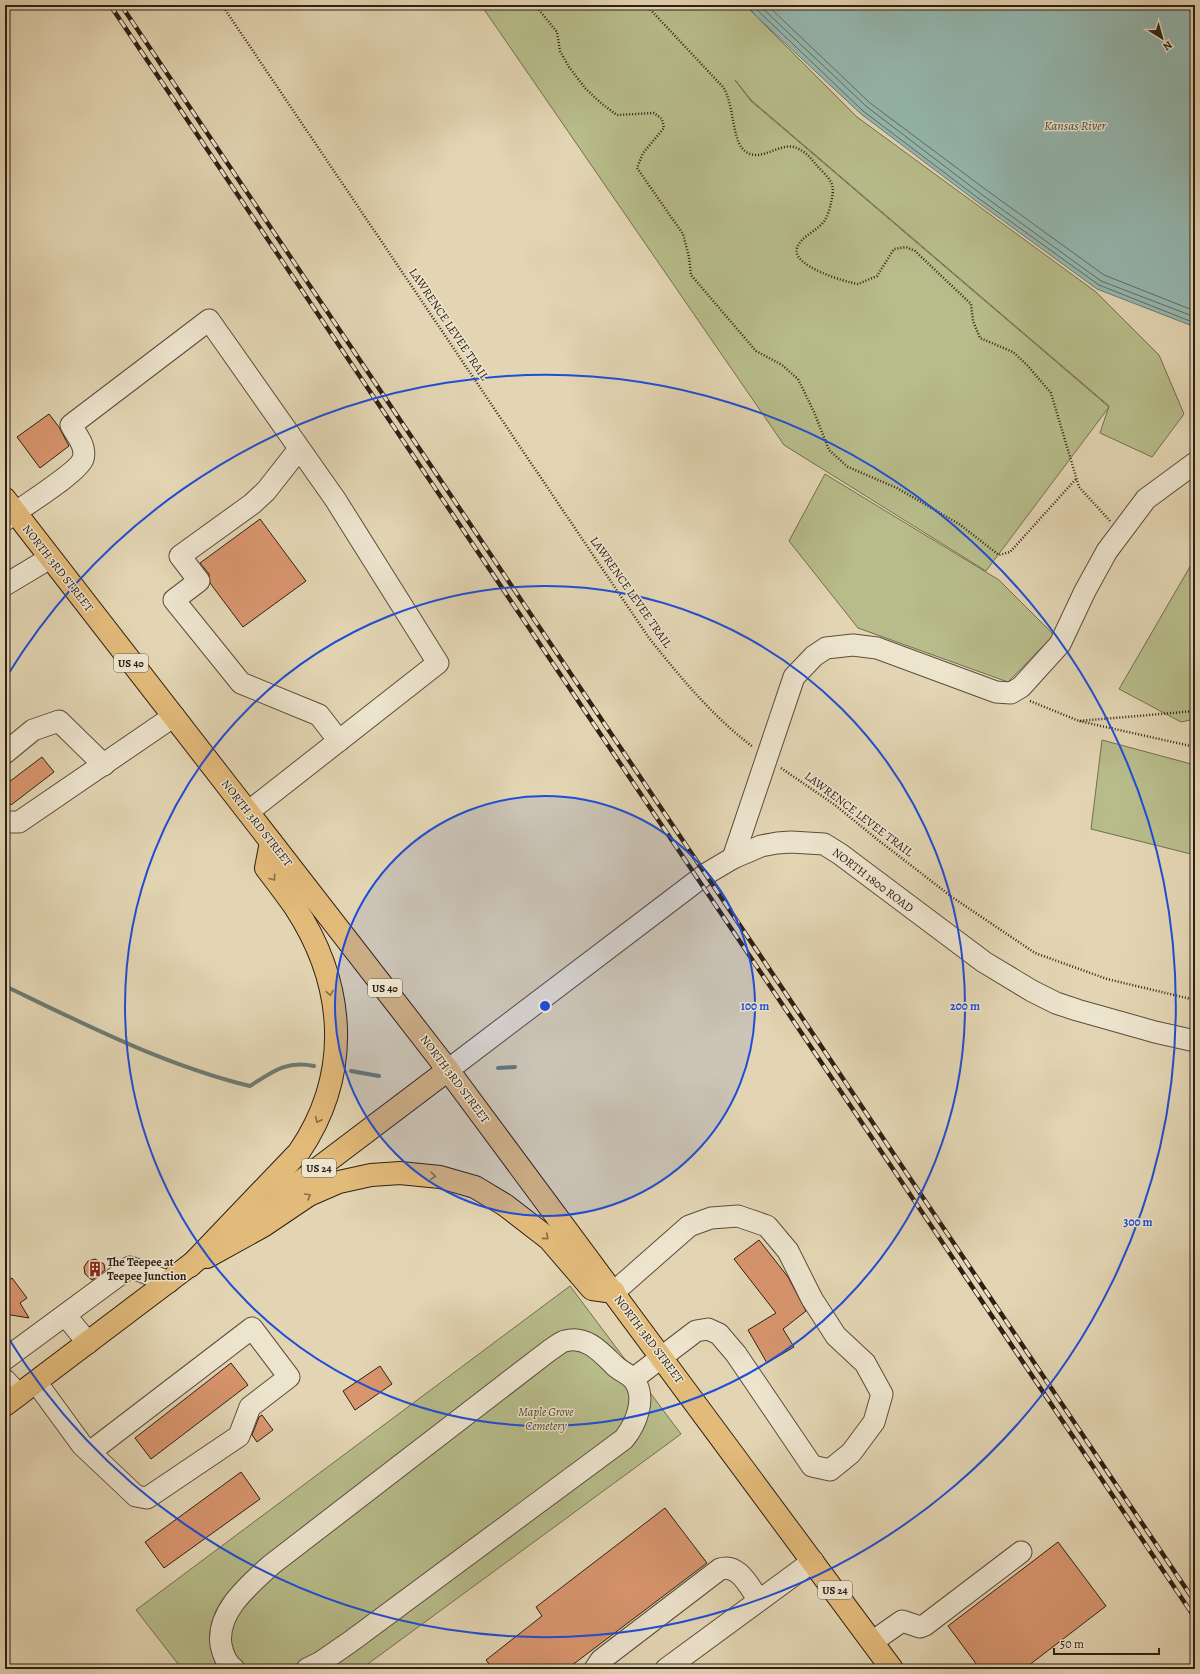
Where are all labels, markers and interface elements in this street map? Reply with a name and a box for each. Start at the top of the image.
north arrow [1142,18,1182,58]
text: N [1160,37,1175,54]
water label: Kansas River [1044,117,1107,134]
street label: LAWRENCE LEVEE TRAIL [405,265,493,384]
street label: NORTH 3RD STREET [19,521,97,615]
street label: LAWRENCE LEVEE TRAIL [587,533,676,651]
road number: US 40 [114,654,148,672]
street label: LAWRENCE LEVEE TRAIL [801,768,917,861]
street label: NORTH 3RD STREET [218,776,296,870]
street label: NORTH 1800 ROAD [829,844,917,916]
one-way arrow [268,874,276,881]
road number: US 40 [368,979,402,997]
one-way arrow [326,990,334,996]
text: 100 m [741,998,769,1014]
text: 200 m [950,998,980,1014]
centre of rings [538,999,552,1013]
street label: NORTH 3RD STREET [417,1032,494,1127]
one-way arrow [315,1115,323,1123]
road number: US 24 [302,1159,336,1177]
one-way arrow [430,1171,436,1180]
one-way arrow [304,1194,311,1201]
text: 300 m [1123,1214,1153,1230]
one-way arrow [541,1233,549,1240]
place label: The Teepee at Teepee Junction [107,1254,187,1284]
building icon: The Teepee at Teepee Junction [86,1260,104,1278]
street label: NORTH 3RD STREET [611,1292,688,1387]
park label: Maple Grove Cemetery [518,1404,574,1434]
road number: US 24 [818,1581,852,1599]
scale bar [1054,1630,1159,1656]
text: 50 m [1060,1636,1084,1652]

